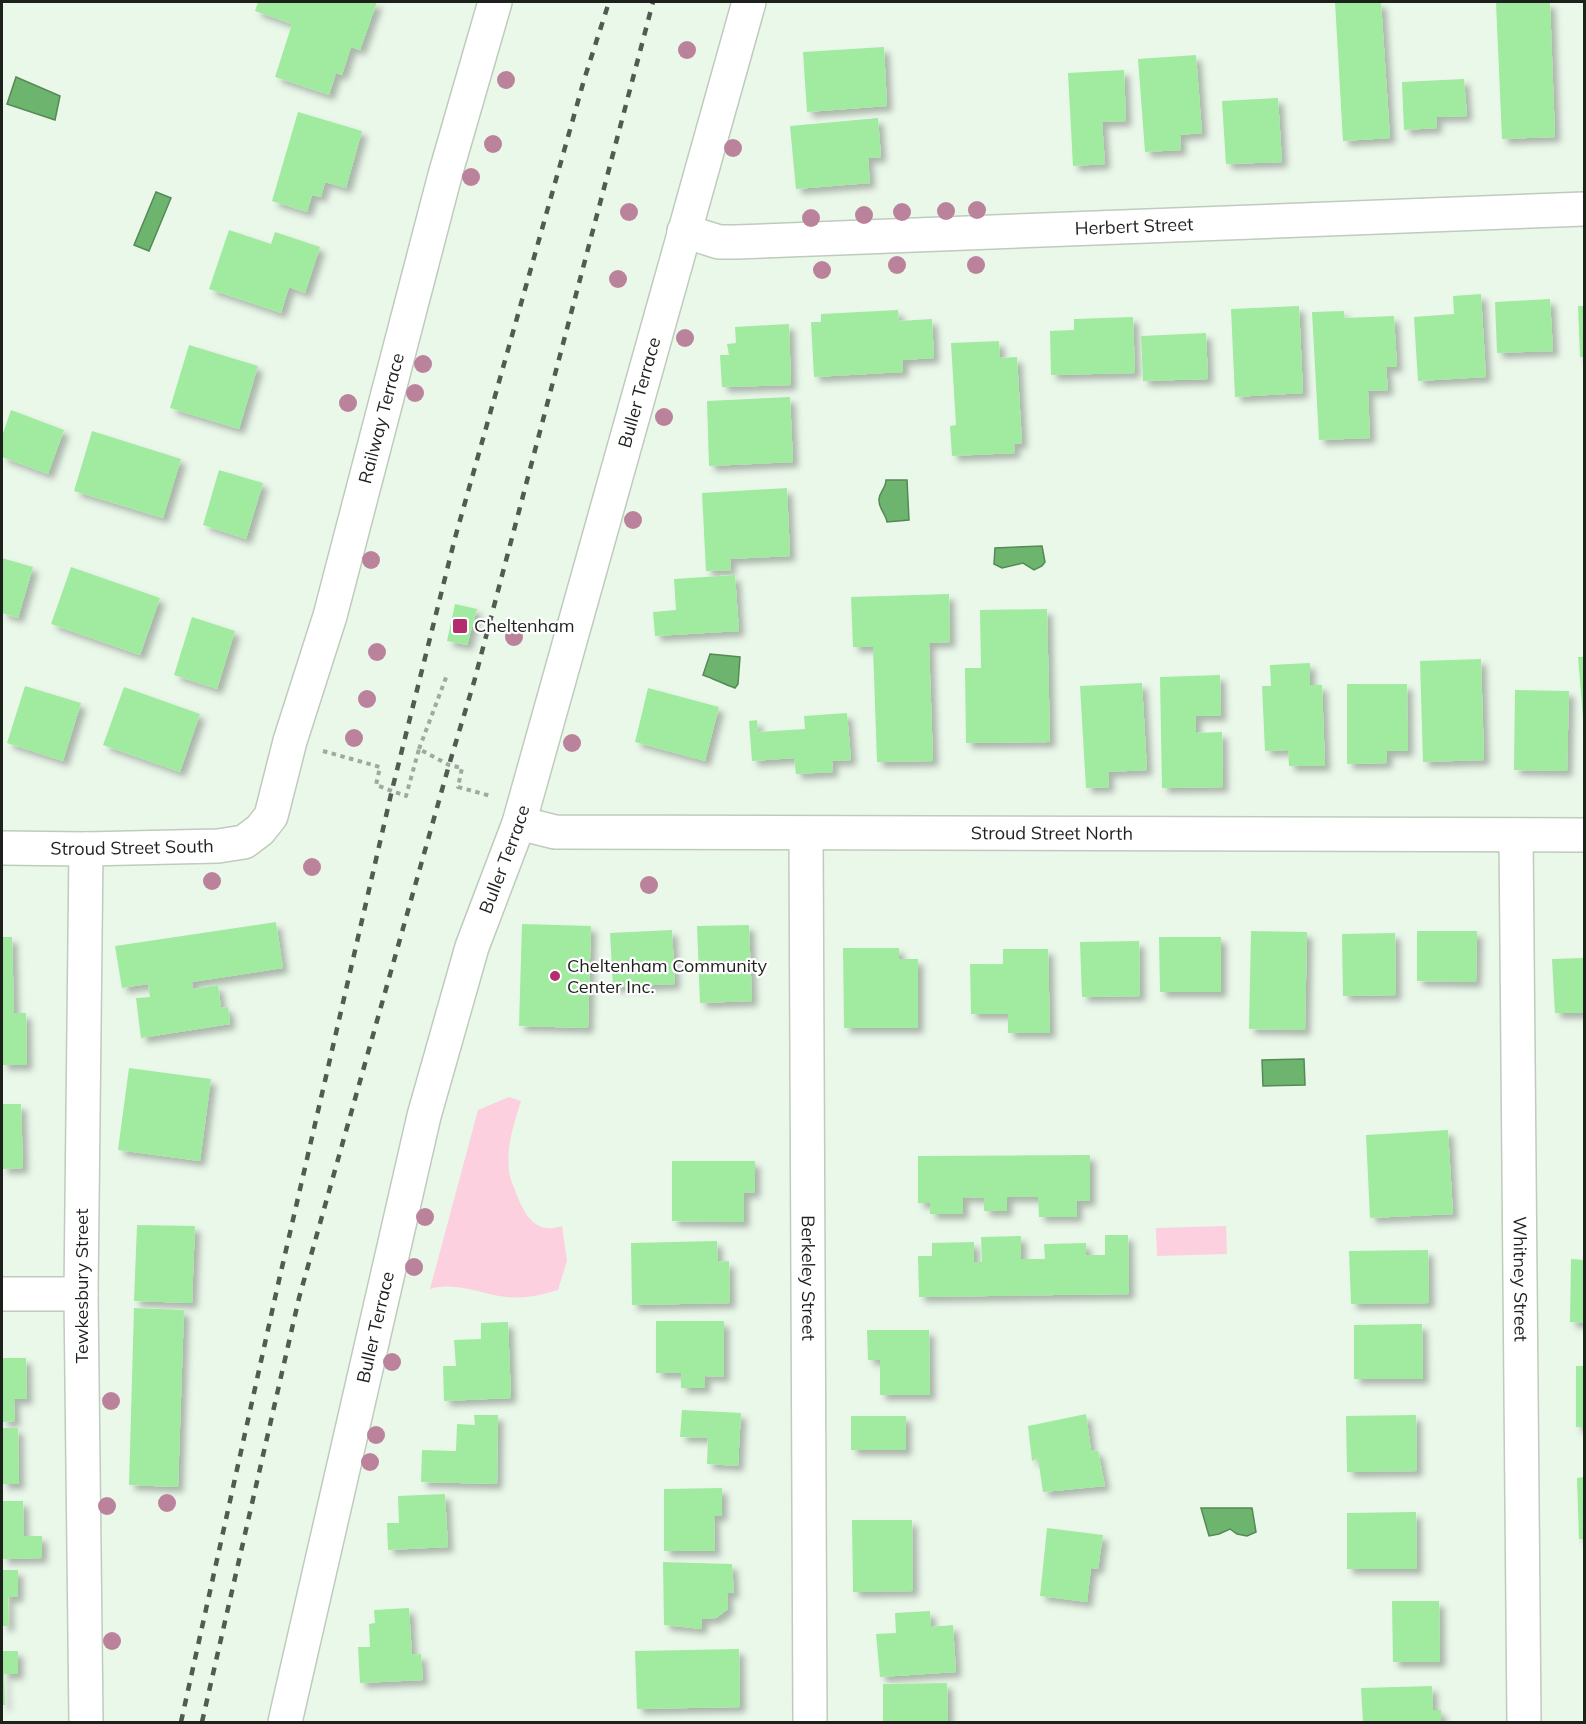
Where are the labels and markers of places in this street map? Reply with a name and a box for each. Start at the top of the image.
place label: Cheltenham [474,614,575,637]
marker: Cheltenham [451,617,469,635]
place label: Cheltenham Community Center Inc. [567,954,768,998]
marker: Cheltenham Community Center Inc. [548,969,562,983]

